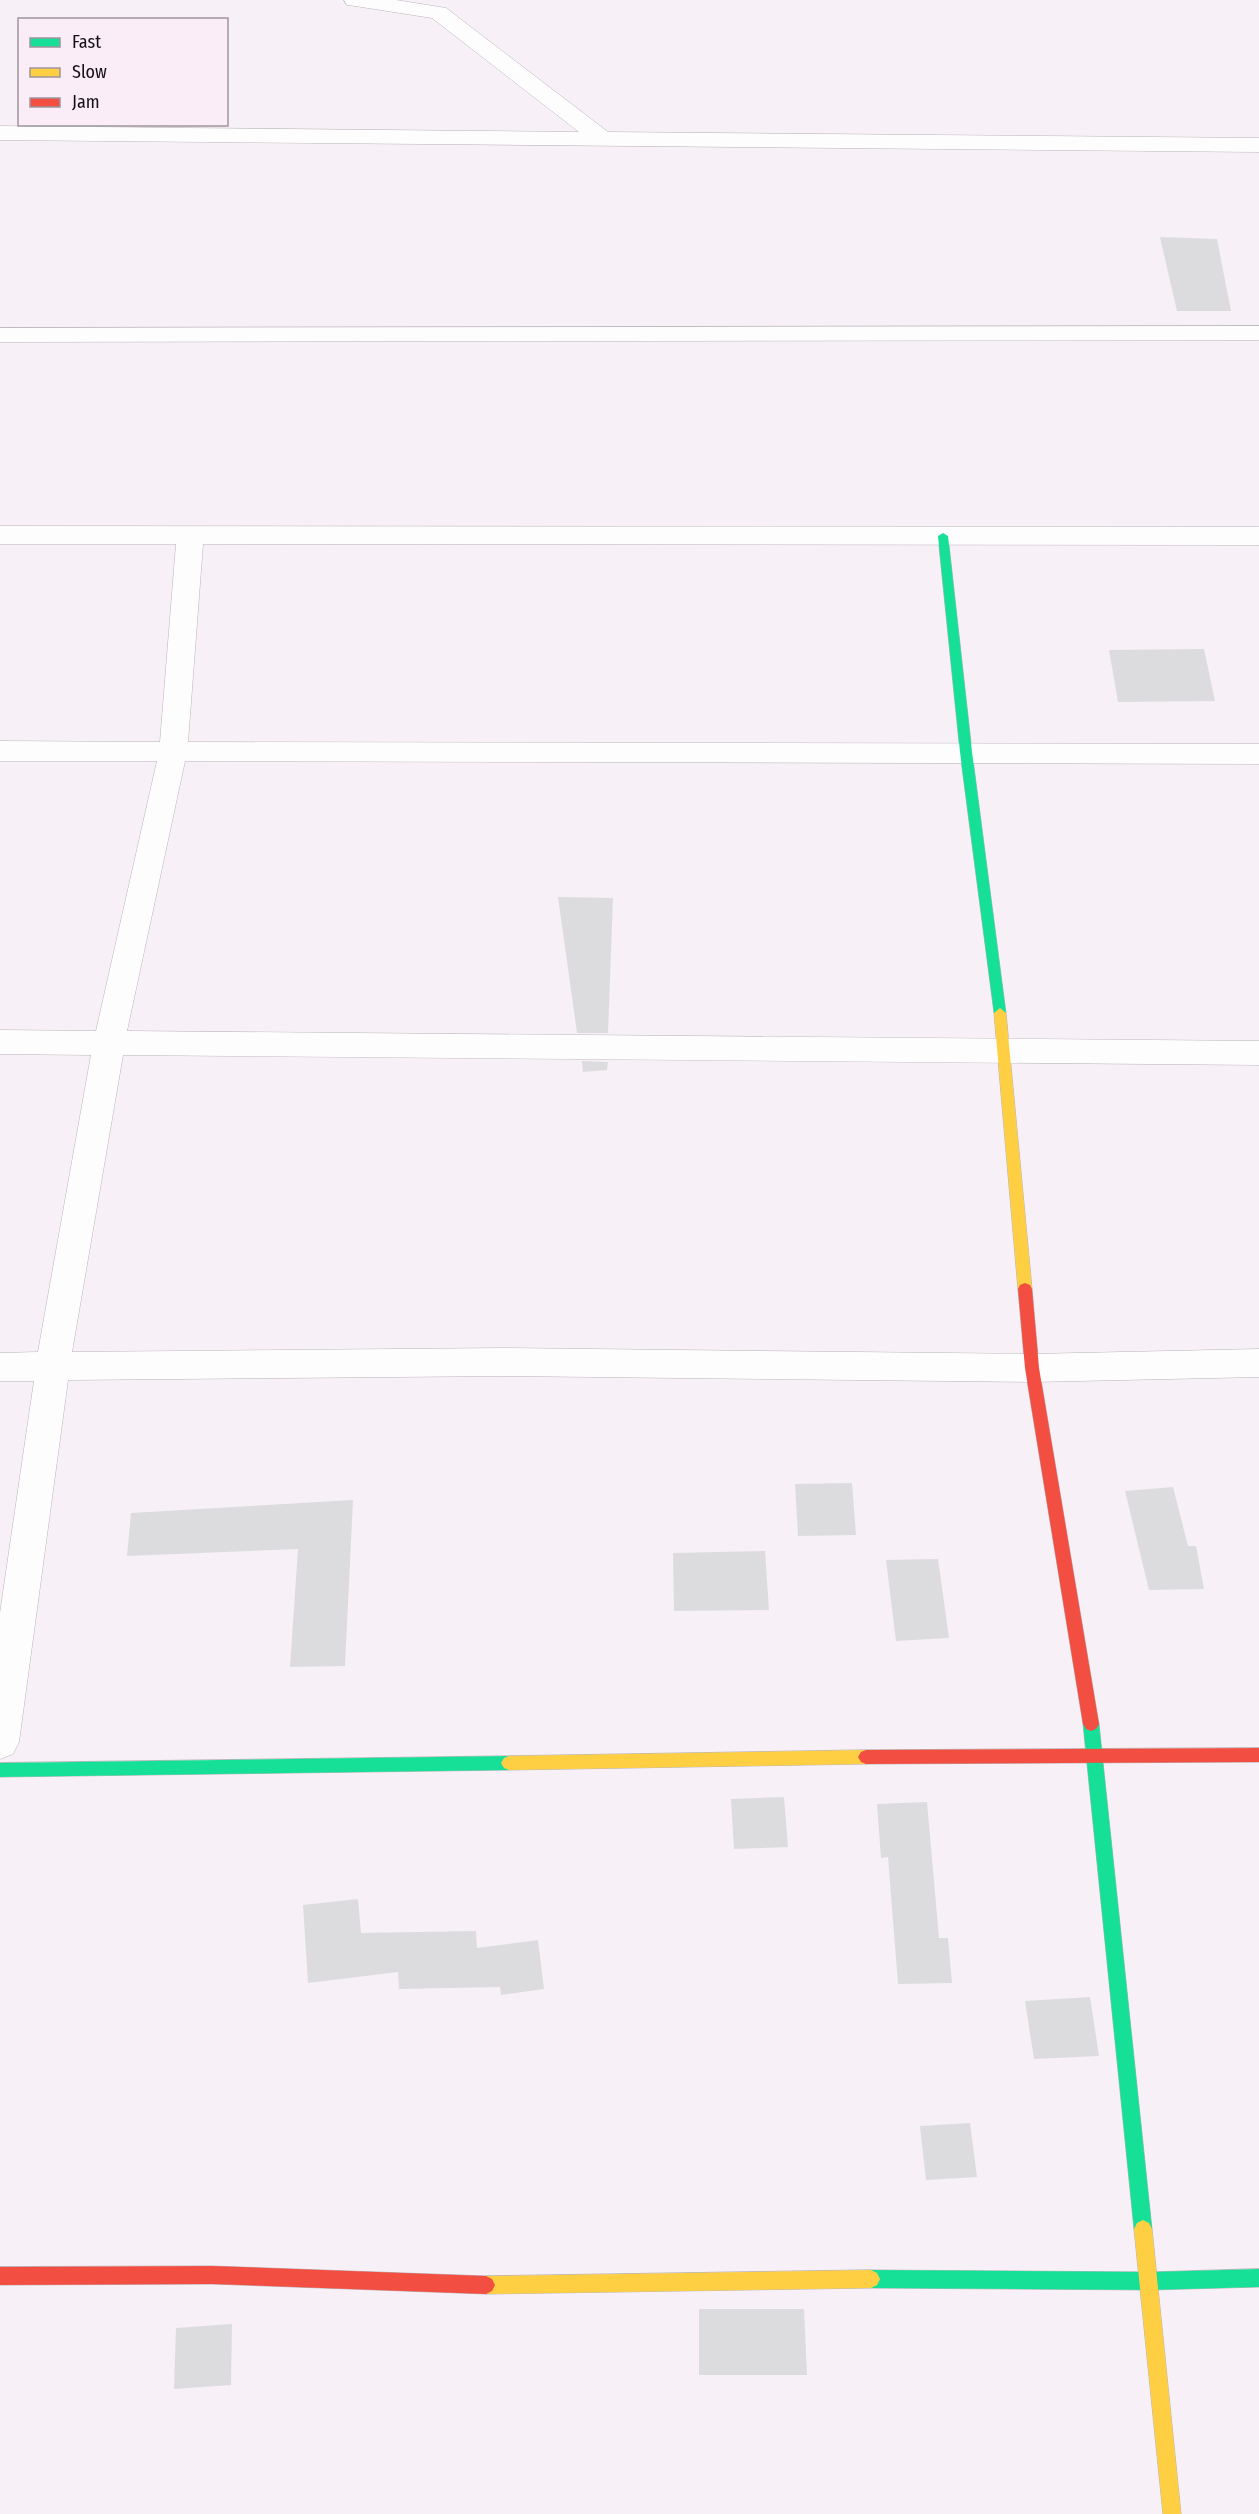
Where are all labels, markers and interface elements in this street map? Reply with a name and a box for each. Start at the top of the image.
legend [18,18,228,126]
text: Fast [72,31,101,53]
text: Slow [72,61,107,83]
text: Jam [72,91,100,113]

